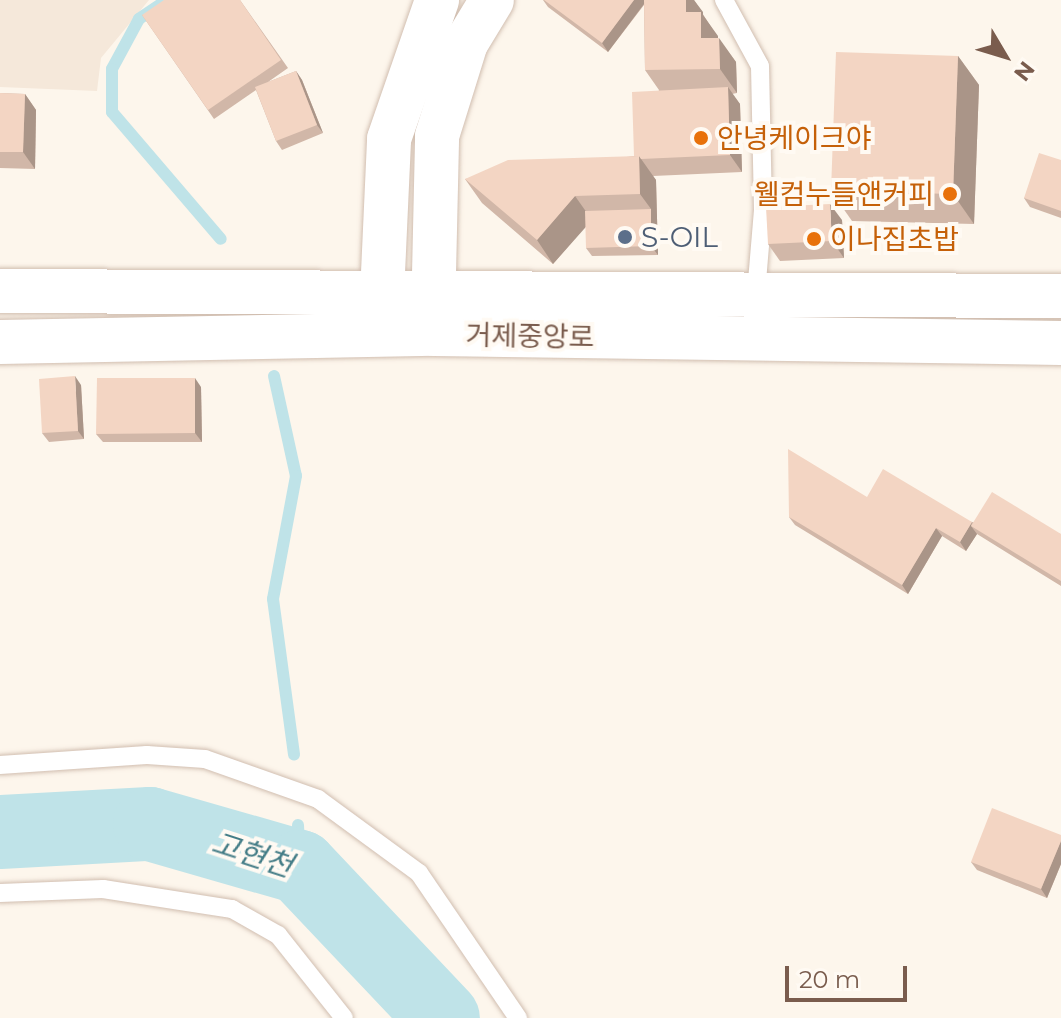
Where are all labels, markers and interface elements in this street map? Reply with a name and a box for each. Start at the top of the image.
north arrow [965,16,1045,96]
text: N [1008,56,1040,86]
place label: 안녕케이크야 [717,121,872,155]
marker: 안녕케이크야 [692,129,710,147]
place label: 웰컴누들앤커피 [754,177,934,211]
marker: 웰컴누들앤커피 [941,185,959,203]
place label: S-OIL [641,220,718,254]
place label: 이나집초밥 [830,222,959,256]
marker: S-OIL [616,228,634,246]
marker: 이나집초밥 [805,230,823,248]
street label: 거제중앙로 [465,318,595,354]
water label: 고현천 [207,825,297,885]
scale bar [789,950,911,1000]
text: 20 m [799,965,860,994]

